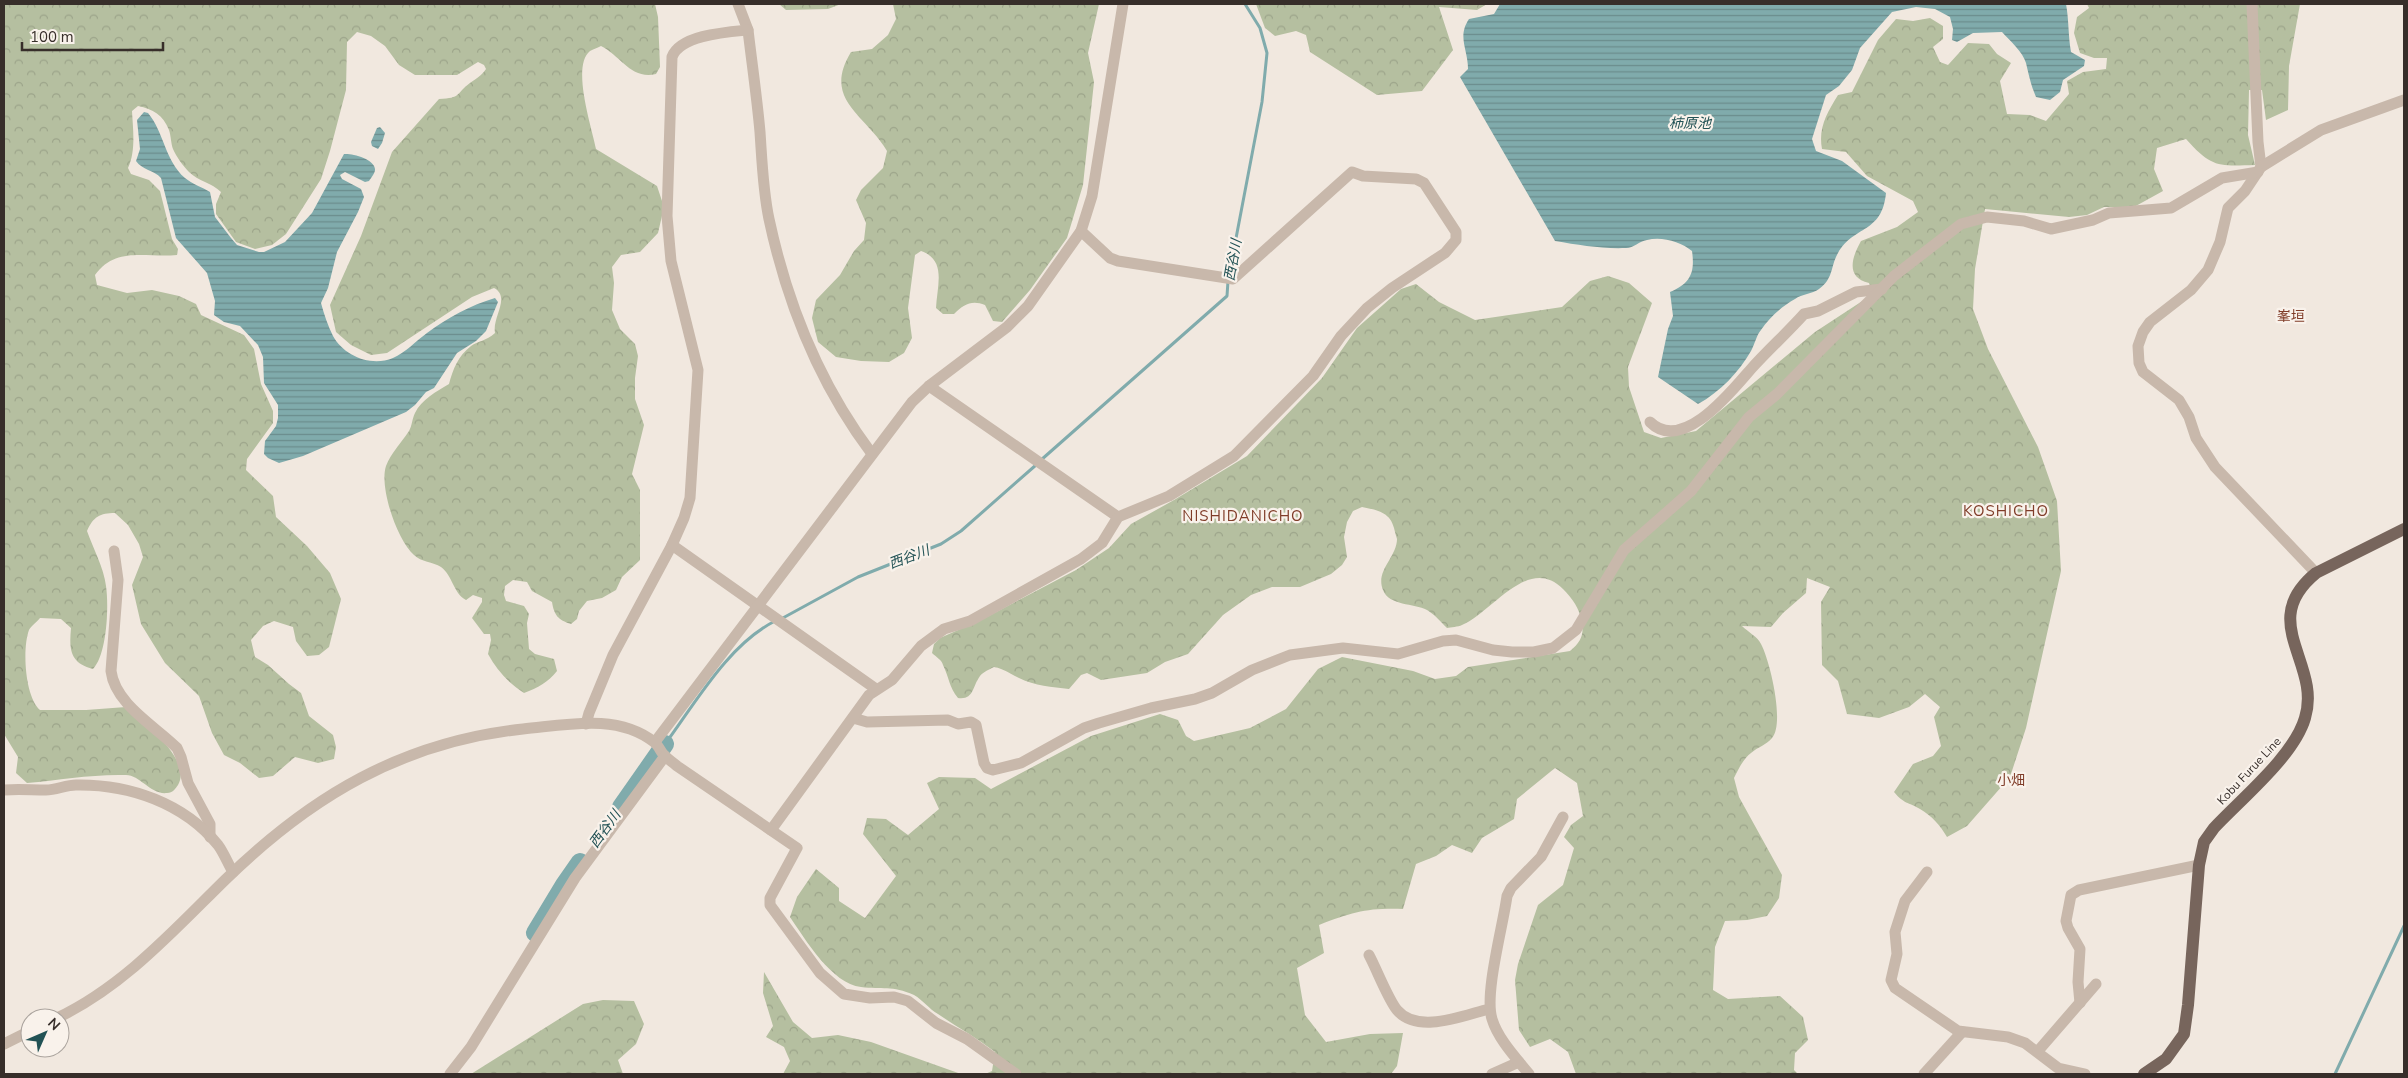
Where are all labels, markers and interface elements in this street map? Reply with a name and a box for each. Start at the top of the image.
scale bar [22,20,164,52]
text: 100 m [30,27,74,47]
water label: 柿原池 [1669,114,1713,133]
water label: 西谷川 [1220,236,1246,282]
district label: 峯垣 [2277,307,2305,326]
district label: KOSHICHO [1963,501,2049,521]
district label: NISHIDANICHO [1182,506,1304,526]
water label: 西谷川 [886,540,934,573]
street label: Kobu Furue Line [2213,734,2285,808]
district label: 小畑 [1997,771,2025,790]
water label: 西谷川 [585,805,626,852]
north arrow [20,1008,70,1058]
text: N [43,1014,64,1035]

